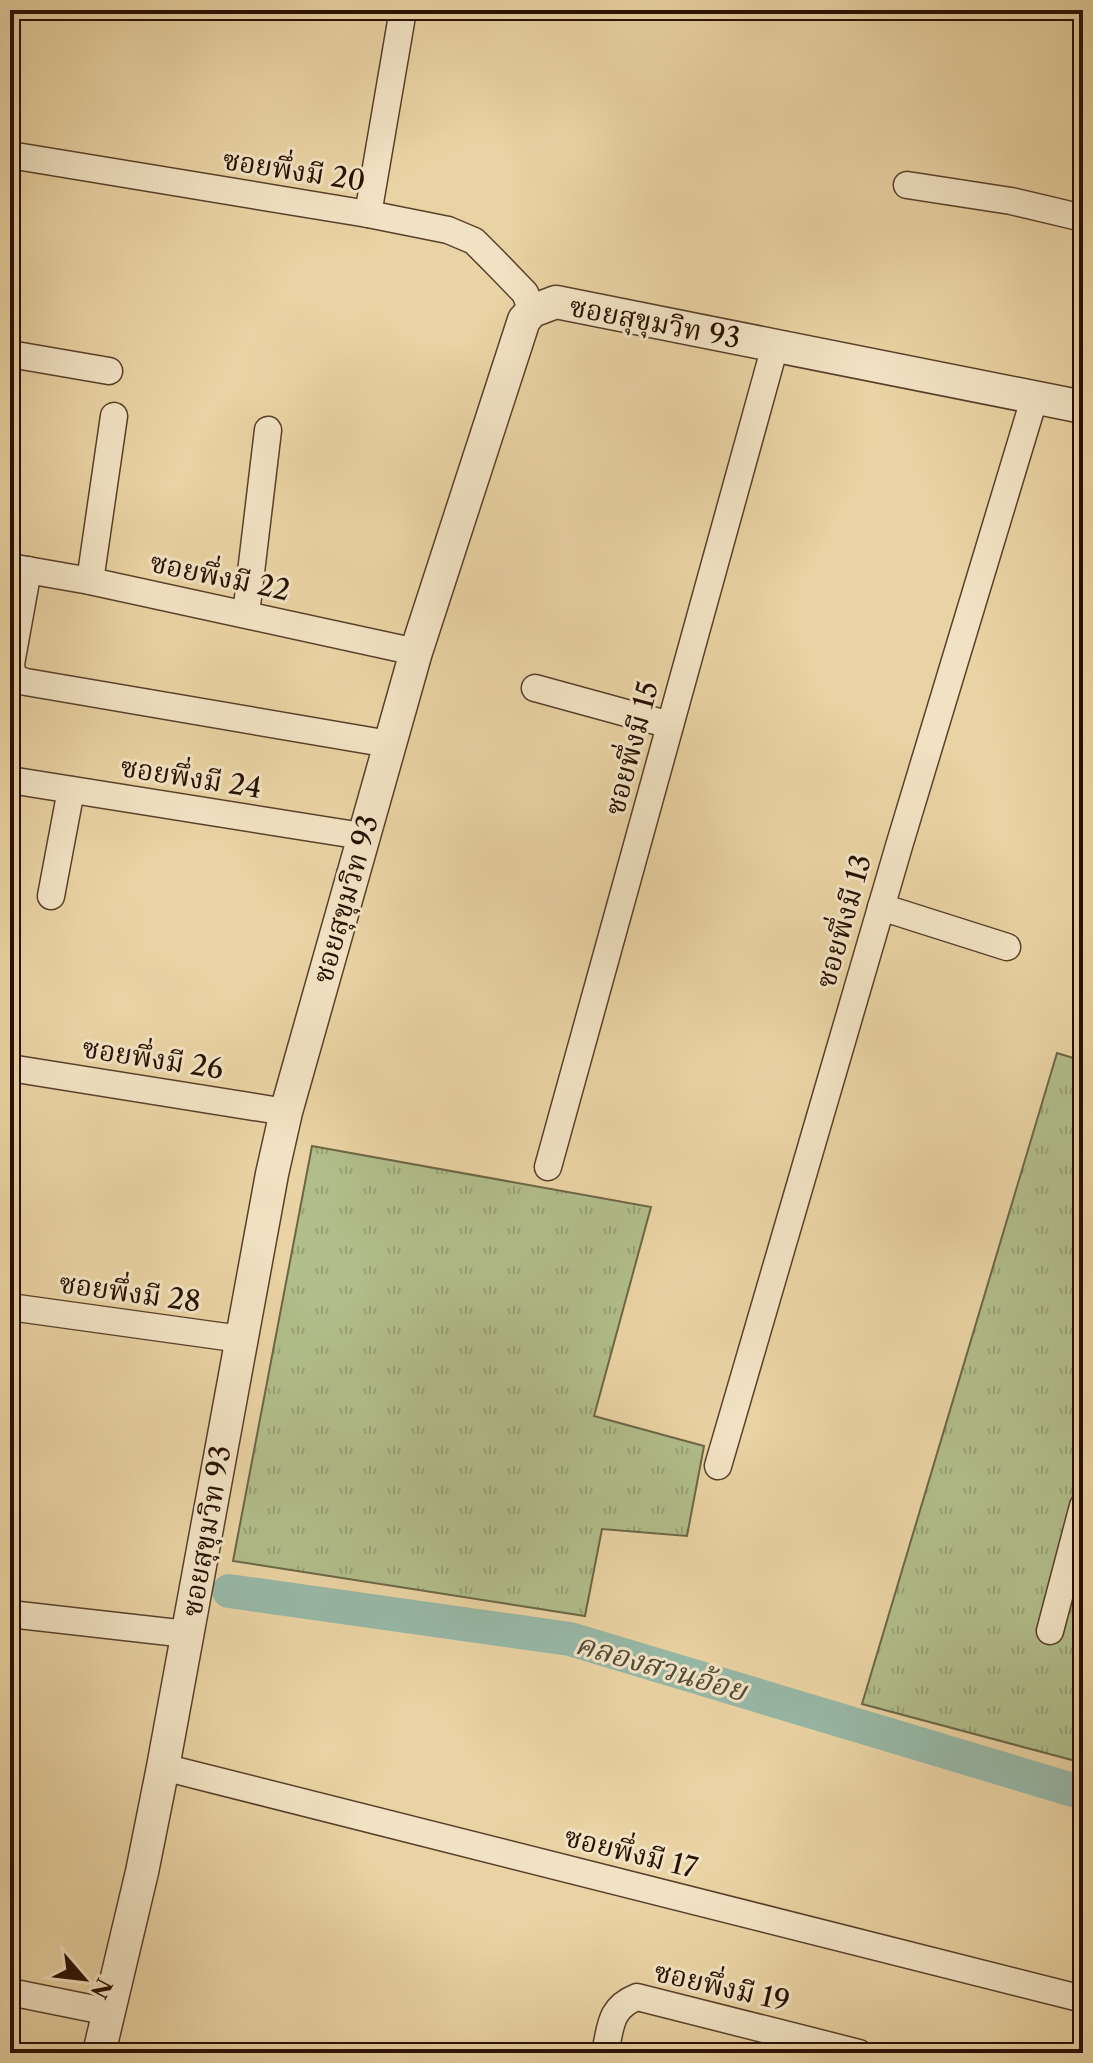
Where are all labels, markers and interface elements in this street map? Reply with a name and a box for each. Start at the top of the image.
street label: ซอยพึ่งมี 20 [220,139,368,198]
street label: ซอยสุขุมวิท 93 [566,289,743,357]
street label: ซอยพึ่งมี 22 [147,542,294,607]
street label: ซอยพึ่งมี 15 [594,677,665,819]
street label: ซอยพึ่งมี 24 [118,746,264,805]
street label: ซอยสุขุมวิท 93 [305,811,387,988]
street label: ซอยพึ่งมี 13 [805,850,878,992]
street label: ซอยพึ่งมี 26 [80,1027,226,1086]
street label: ซอยพึ่งมี 28 [57,1262,203,1319]
street label: ซอยสุขุมวิท 93 [174,1443,240,1620]
water label: คลองสวนอ้อย [571,1625,753,1710]
street label: ซอยพึ่งมี 17 [561,1816,702,1885]
north arrow [44,1939,124,2019]
street label: ซอยพึ่งมี 19 [651,1951,794,2018]
text: N [85,1973,118,2003]

